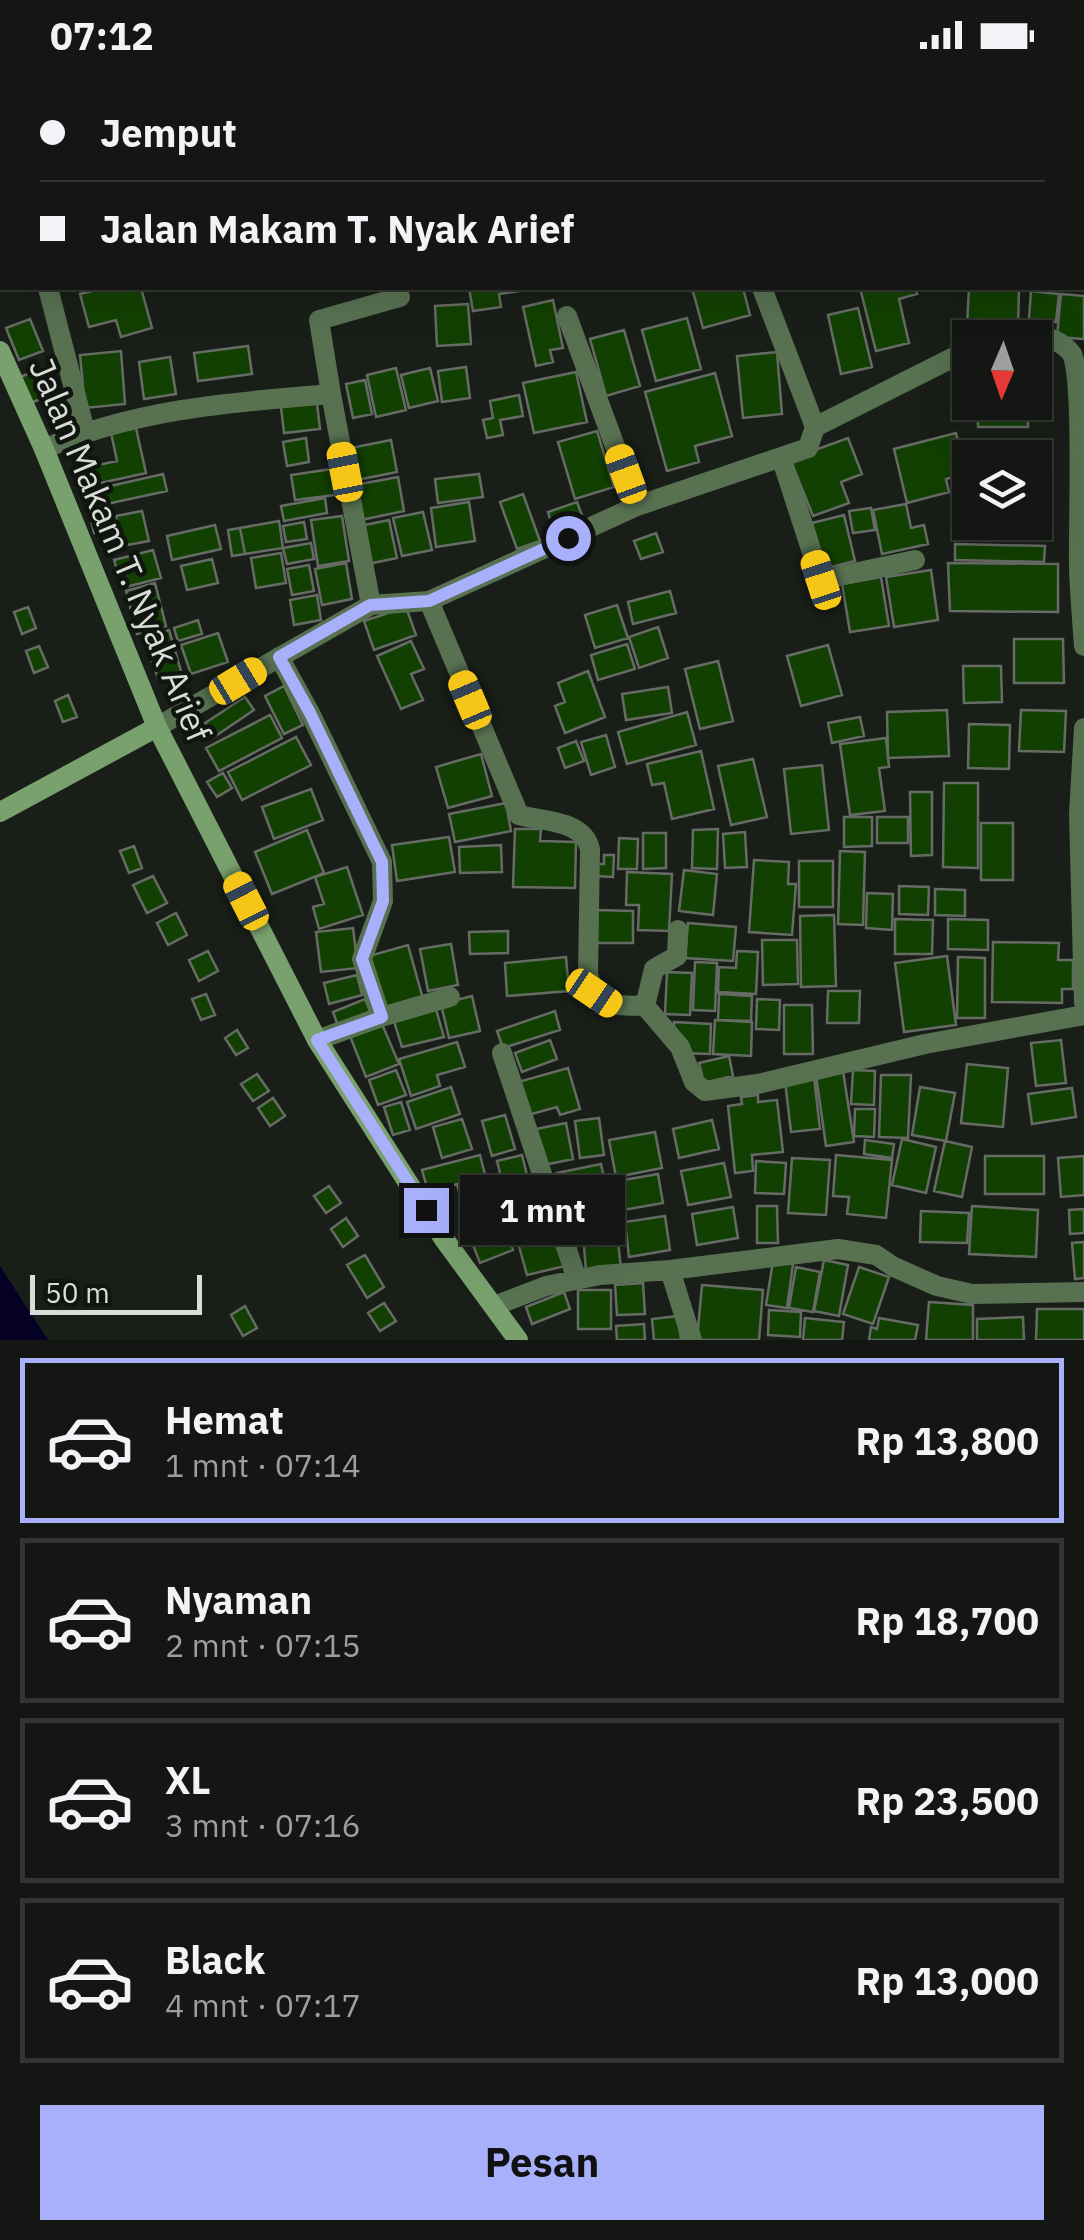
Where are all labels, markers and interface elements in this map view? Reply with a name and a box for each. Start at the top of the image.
text: 07:12 [50,11,154,60]
text: Jemput [100,108,237,157]
text: Jalan Makam T. Nyak Arief [100,204,574,253]
north arrow [952,320,1052,420]
map controls [952,320,1052,540]
street label: Jalan Makam T. Nyak Arief [19,351,223,748]
car [325,440,365,504]
button: layers [952,440,1052,540]
car [602,441,650,507]
route start [546,516,591,561]
car [797,547,845,613]
car [205,653,271,709]
car [444,667,496,733]
car [219,867,273,935]
car [561,964,627,1022]
callout: 1 mnt [461,1175,626,1245]
route end [404,1188,449,1233]
text: 1 mnt [499,1189,586,1231]
scale bar [30,1270,202,1314]
text: 50 m [45,1274,110,1311]
text: Hemat [165,1395,284,1444]
icon: car [45,1396,135,1486]
text: Rp 13,800 [856,1416,1039,1465]
text: 1 mnt · 07:14 [165,1444,361,1486]
text: Nyaman [165,1575,312,1624]
icon: car [45,1576,135,1666]
text: Rp 18,700 [856,1596,1039,1645]
text: 2 mnt · 07:15 [165,1624,361,1666]
text: XL [165,1755,211,1804]
icon: car [45,1756,135,1846]
text: Rp 23,500 [856,1776,1039,1825]
text: 3 mnt · 07:16 [165,1804,361,1846]
text: Black [165,1935,265,1984]
icon: car [45,1936,135,2026]
text: Rp 13,000 [856,1956,1039,2005]
text: 4 mnt · 07:17 [165,1984,361,2026]
button: Pesan [40,2105,1044,2220]

